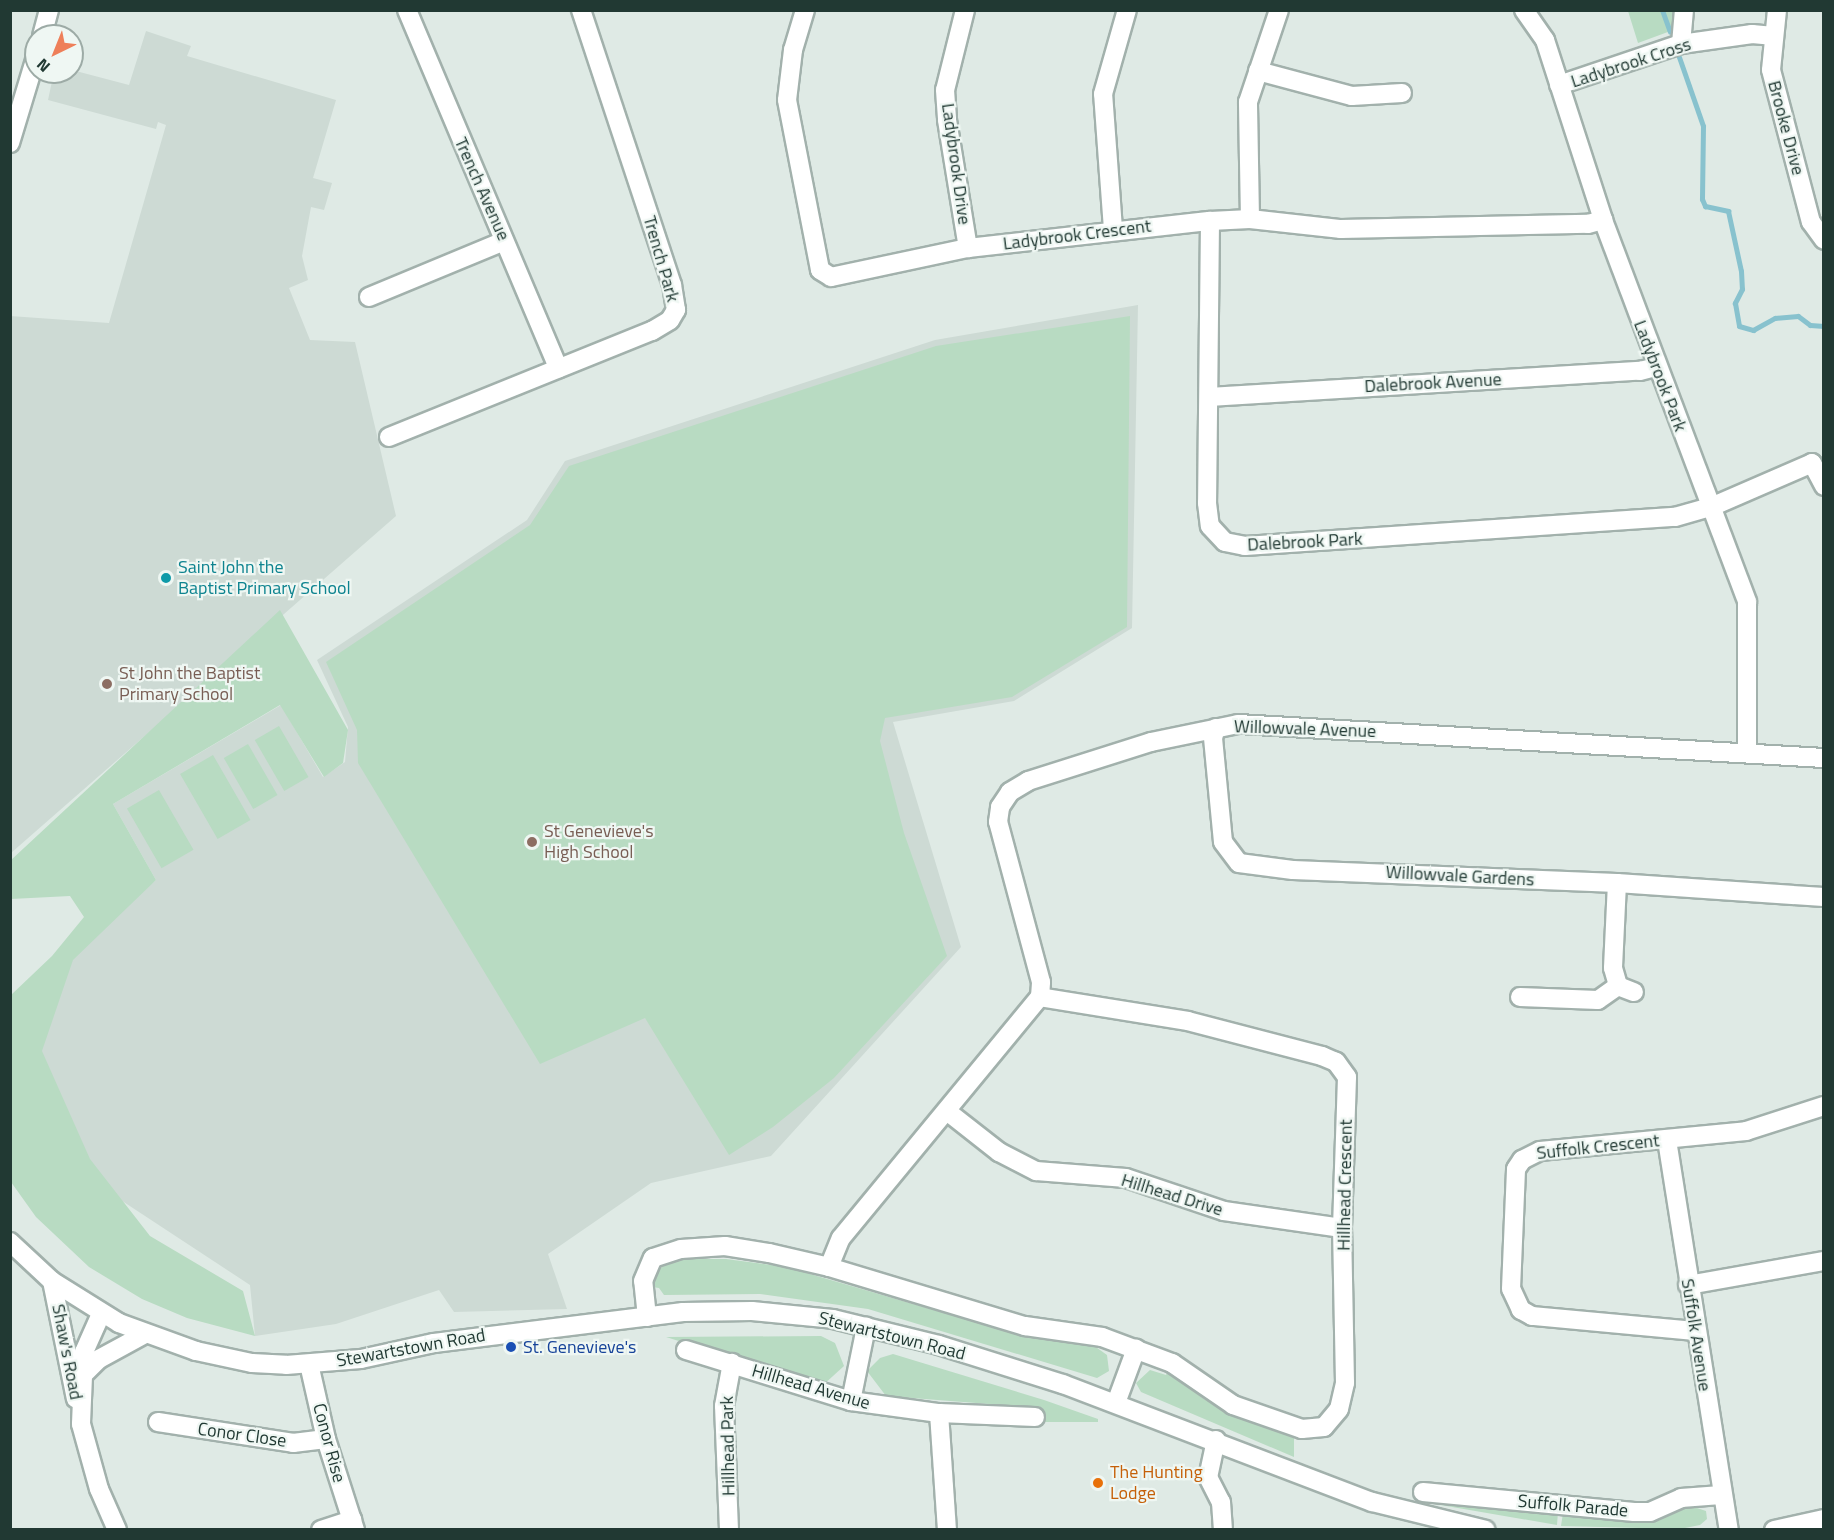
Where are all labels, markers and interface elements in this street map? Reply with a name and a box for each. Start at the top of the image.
north arrow [24,24,84,84]
street label: Ladybrook Cross [1568,33,1694,93]
text: N [31,53,55,78]
street label: Brooke Drive [1763,78,1809,178]
street label: Ladybrook Drive [937,102,975,226]
street label: Trench Avenue [450,134,514,244]
street label: Trench Park [638,213,684,305]
street label: Ladybrook Crescent [1002,215,1152,255]
street label: Ladybrook Park [1629,317,1691,435]
street label: Dalebrook Avenue [1364,369,1502,397]
street label: Dalebrook Park [1247,528,1363,556]
place label: Saint John the Baptist Primary School [178,557,351,600]
marker: Saint John the Baptist Primary School [159,571,173,585]
place label: St John the Baptist Primary School [119,663,260,706]
marker: St John the Baptist Primary School [100,677,114,691]
street label: Willowvale Avenue [1233,716,1377,742]
place label: St Genevieve's High School [544,821,654,864]
marker: St Genevieve's High School [525,835,539,849]
street label: Willowvale Gardens [1385,861,1535,891]
street label: Hillhead Crescent [1333,1119,1357,1251]
street label: Suffolk Crescent [1536,1130,1660,1164]
street label: Hillhead Drive [1119,1169,1225,1221]
street label: Suffolk Avenue [1676,1277,1716,1393]
street label: Shaw's Road [47,1302,87,1402]
street label: Stewartstown Road [816,1307,968,1365]
street label: Stewartstown Road [335,1324,487,1372]
place label: St. Genevieve's [523,1336,636,1358]
marker: St. Genevieve's [504,1340,518,1354]
street label: Hillhead Avenue [749,1360,873,1414]
street label: Hillhead Park [716,1396,740,1496]
street label: Conor Rise [308,1401,350,1485]
street label: Conor Close [196,1418,288,1452]
place label: The Hunting Lodge [1110,1462,1203,1504]
marker: The Hunting Lodge [1091,1476,1105,1490]
street label: Suffolk Parade [1517,1490,1629,1522]

